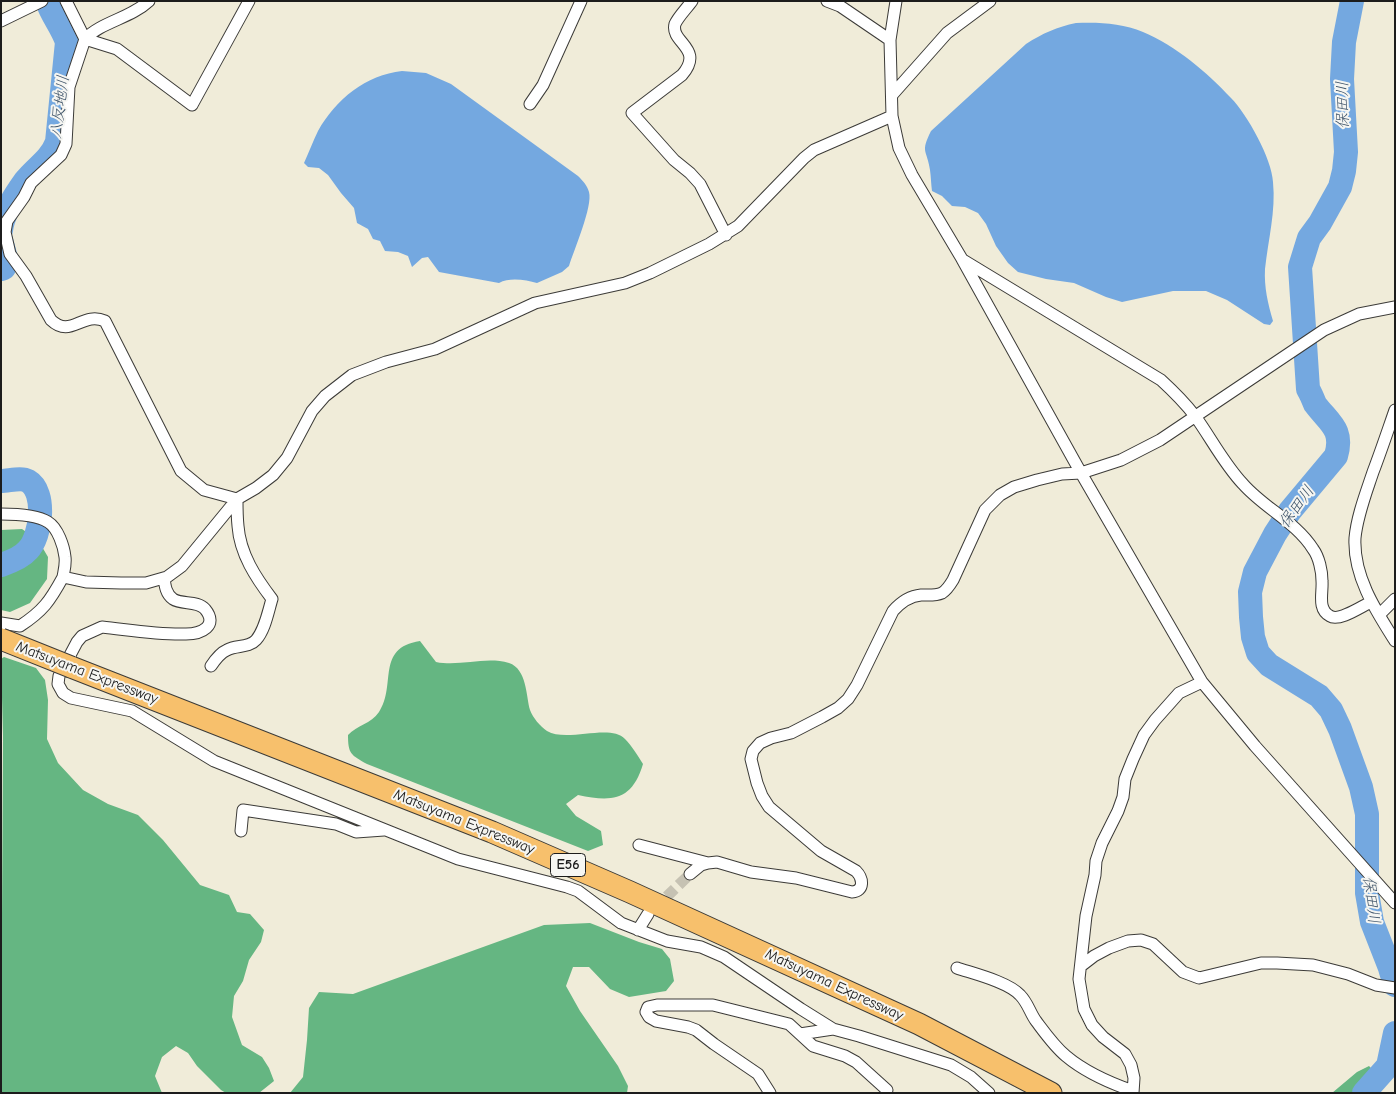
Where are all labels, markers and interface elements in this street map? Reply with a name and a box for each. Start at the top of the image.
water label: 八反地川 [47,74,73,140]
water label: 保田川 [1333,81,1353,129]
water label: 保田川 [1275,482,1319,532]
street label: Matsuyama Expressway [13,638,161,708]
street label: Matsuyama Expressway [391,785,537,859]
road number: E56 [550,854,586,876]
water label: 保田川 [1359,875,1383,925]
street label: Matsuyama Expressway [762,945,906,1025]

